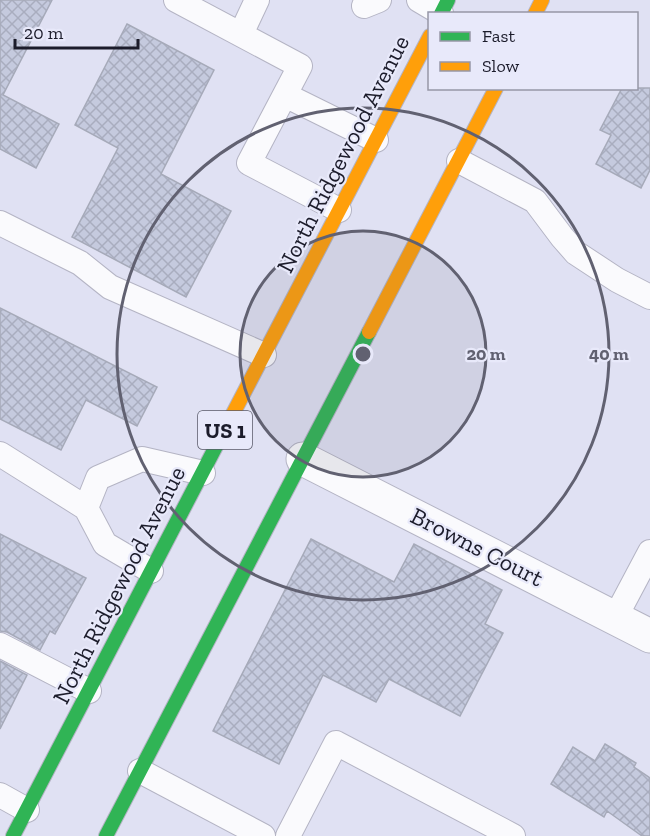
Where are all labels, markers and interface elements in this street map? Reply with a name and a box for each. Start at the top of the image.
scale bar [15,12,138,50]
legend [428,12,638,90]
text: 20 m [24,22,64,44]
text: Fast [482,25,515,47]
street label: North Ridgewood Avenue [270,30,415,277]
text: Slow [482,55,519,77]
text: 20 m [466,343,506,365]
text: 40 m [589,343,629,365]
centre of rings [353,344,373,364]
road number: US 1 [198,411,252,449]
street label: North Ridgewood Avenue [46,461,191,708]
street label: Browns Court [406,501,548,592]

